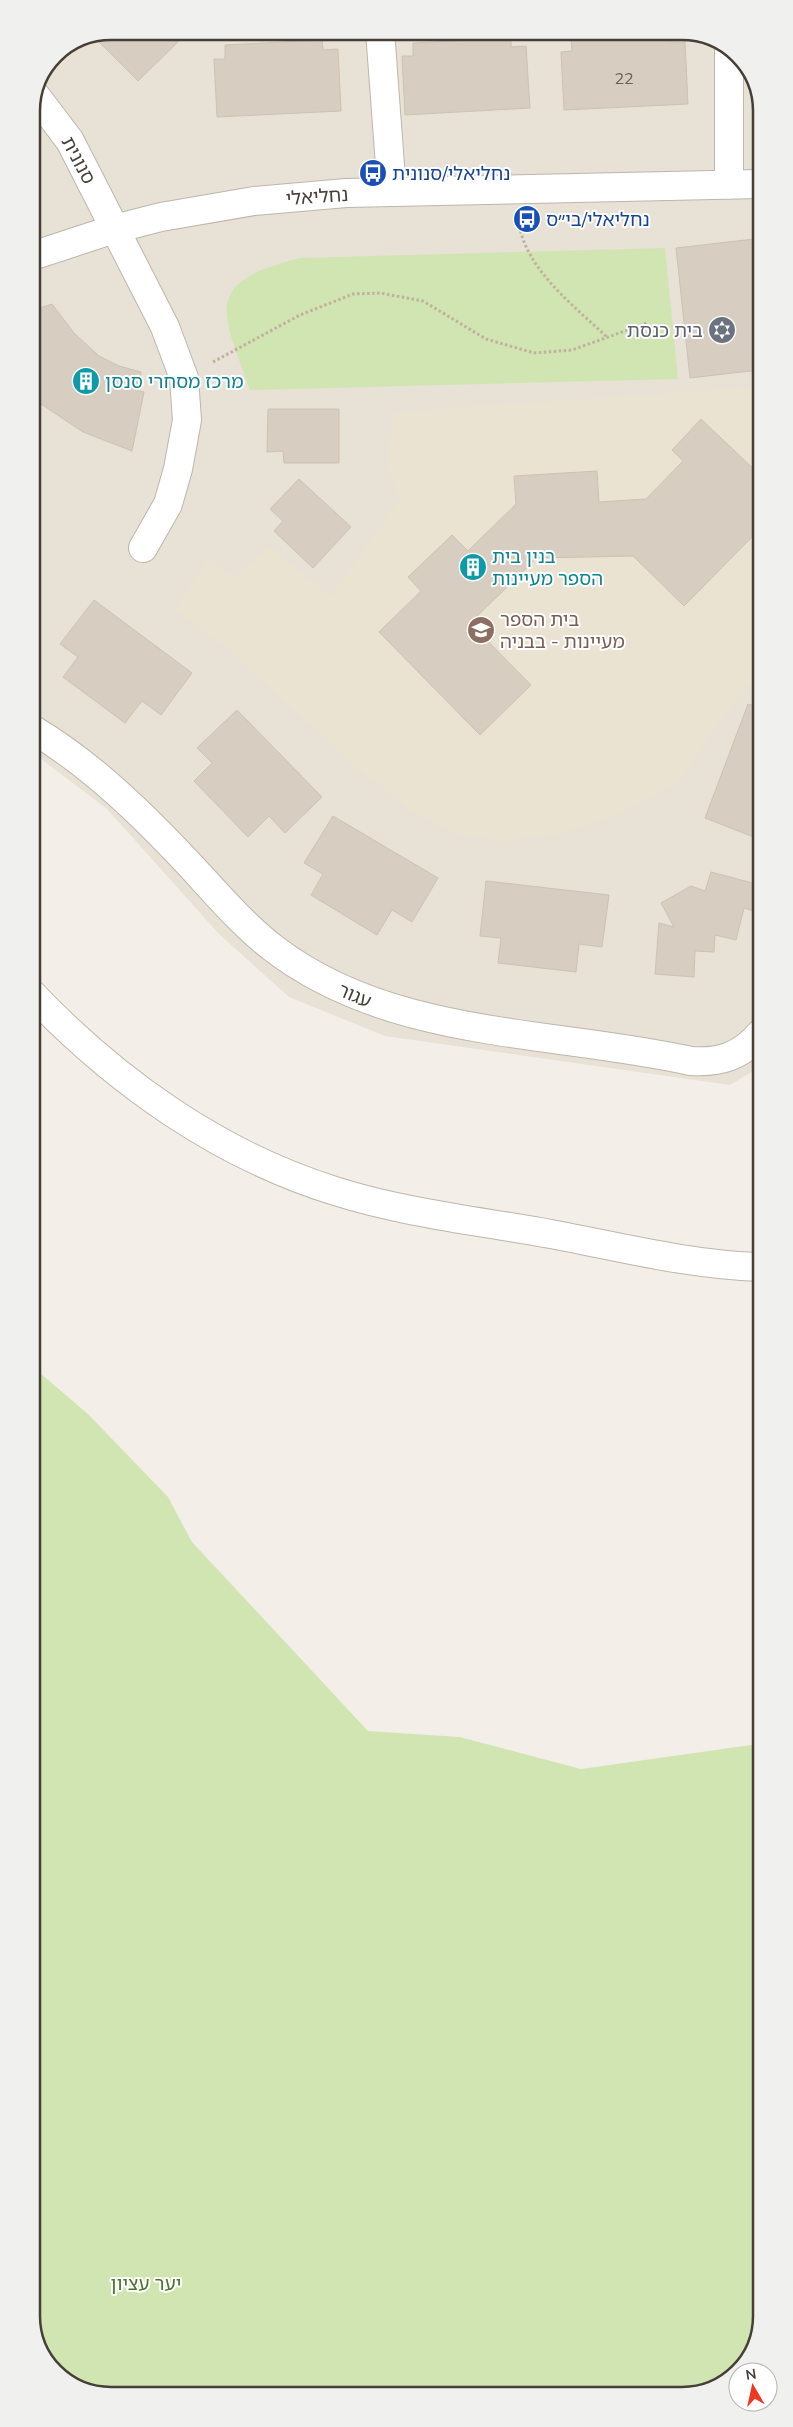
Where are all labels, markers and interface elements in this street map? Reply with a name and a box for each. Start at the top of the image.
house number: 22 [614,68,634,88]
street label: סנונית [57,132,101,188]
bus stop icon: נחליאלי/סנונית [358,158,388,188]
place label: נחליאלי/סנונית [392,161,510,185]
street label: נחליאלי [285,182,349,210]
bus stop icon: נחליאלי/בי״ס [512,204,542,234]
place label: נחליאלי/בי״ס [546,207,650,231]
synagogue icon: בית כנסת [707,315,737,345]
place label: בית כנסת [627,318,703,342]
building icon: מרכז מסחרי סנסן [71,366,101,396]
place label: מרכז מסחרי סנסן [105,369,243,393]
place label: בנין בית הספר מעיינות [492,544,603,590]
building icon: בנין בית הספר מעיינות [458,552,488,582]
place label: בית הספר מעיינות - בבניה [500,607,625,653]
school or university icon: בית הספר מעיינות - בבניה [466,615,496,645]
street label: עגור [335,977,375,1013]
park label: יער עציון [111,2271,181,2295]
north arrow [728,2362,778,2412]
text: N [744,2364,758,2384]

